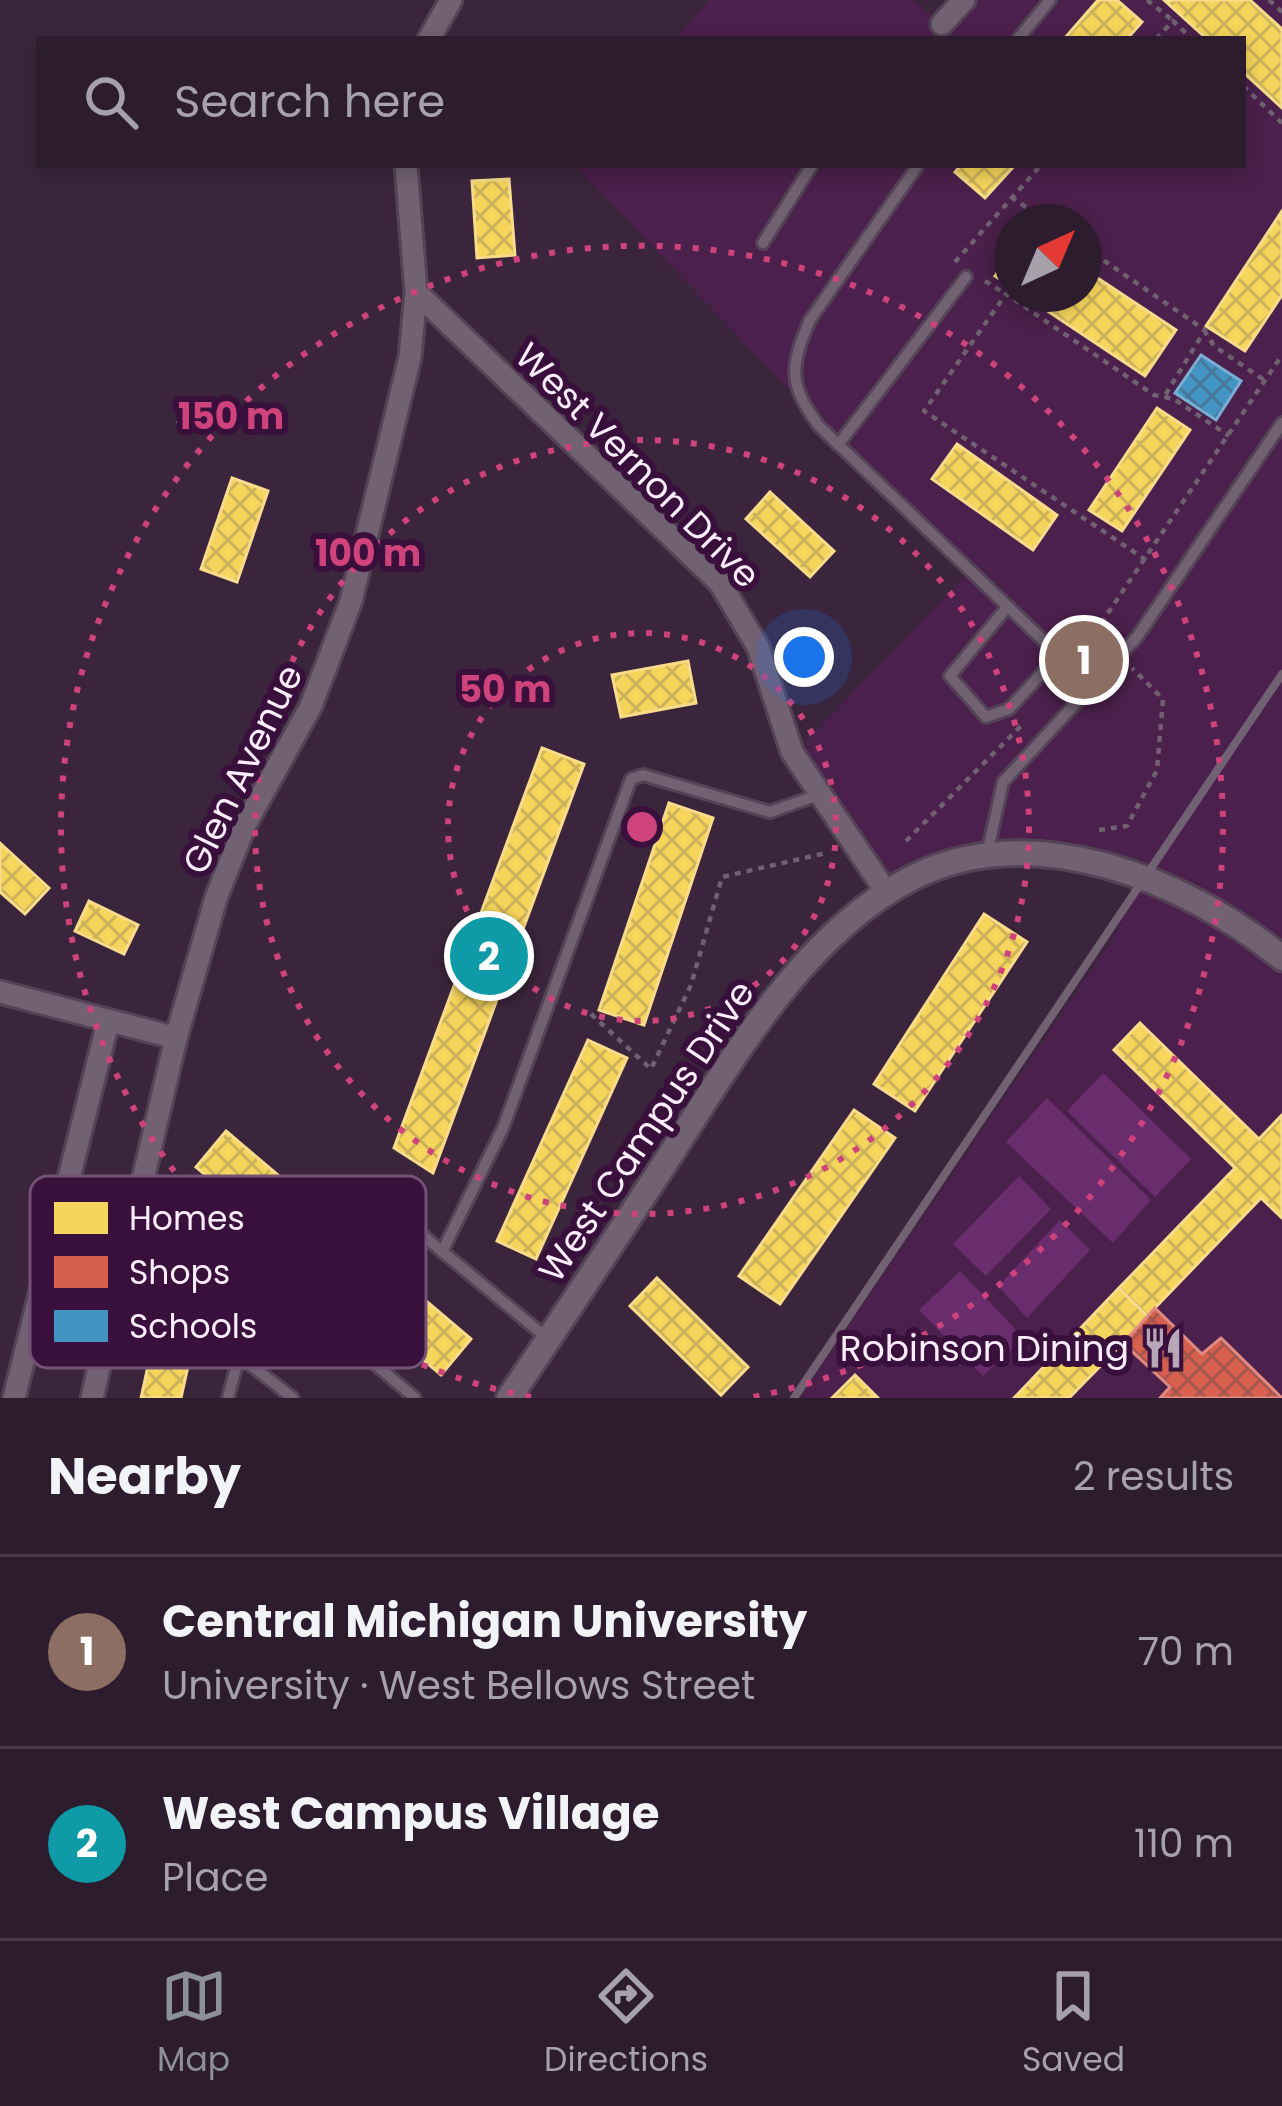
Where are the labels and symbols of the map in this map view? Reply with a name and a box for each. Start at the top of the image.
north arrow [994,204,1102,312]
street label: West Vernon Drive [504,331,772,599]
text: 150 m [178,391,284,442]
text: 100 m [315,528,421,579]
pin: 1 [1045,615,1123,705]
your location [774,627,834,687]
street label: Glen Avenue [170,656,315,882]
text: 50 m [459,664,551,715]
centre of rings [621,806,663,848]
pin: 2 [450,911,528,1001]
street label: West Campus Drive [526,970,767,1292]
legend [30,1176,426,1368]
text: Homes [129,1195,245,1242]
text: Shops [129,1249,230,1296]
text: Schools [129,1303,257,1350]
place label: Robinson Dining [840,1323,1129,1374]
restaurant icon: Robinson Dining [1140,1325,1186,1371]

